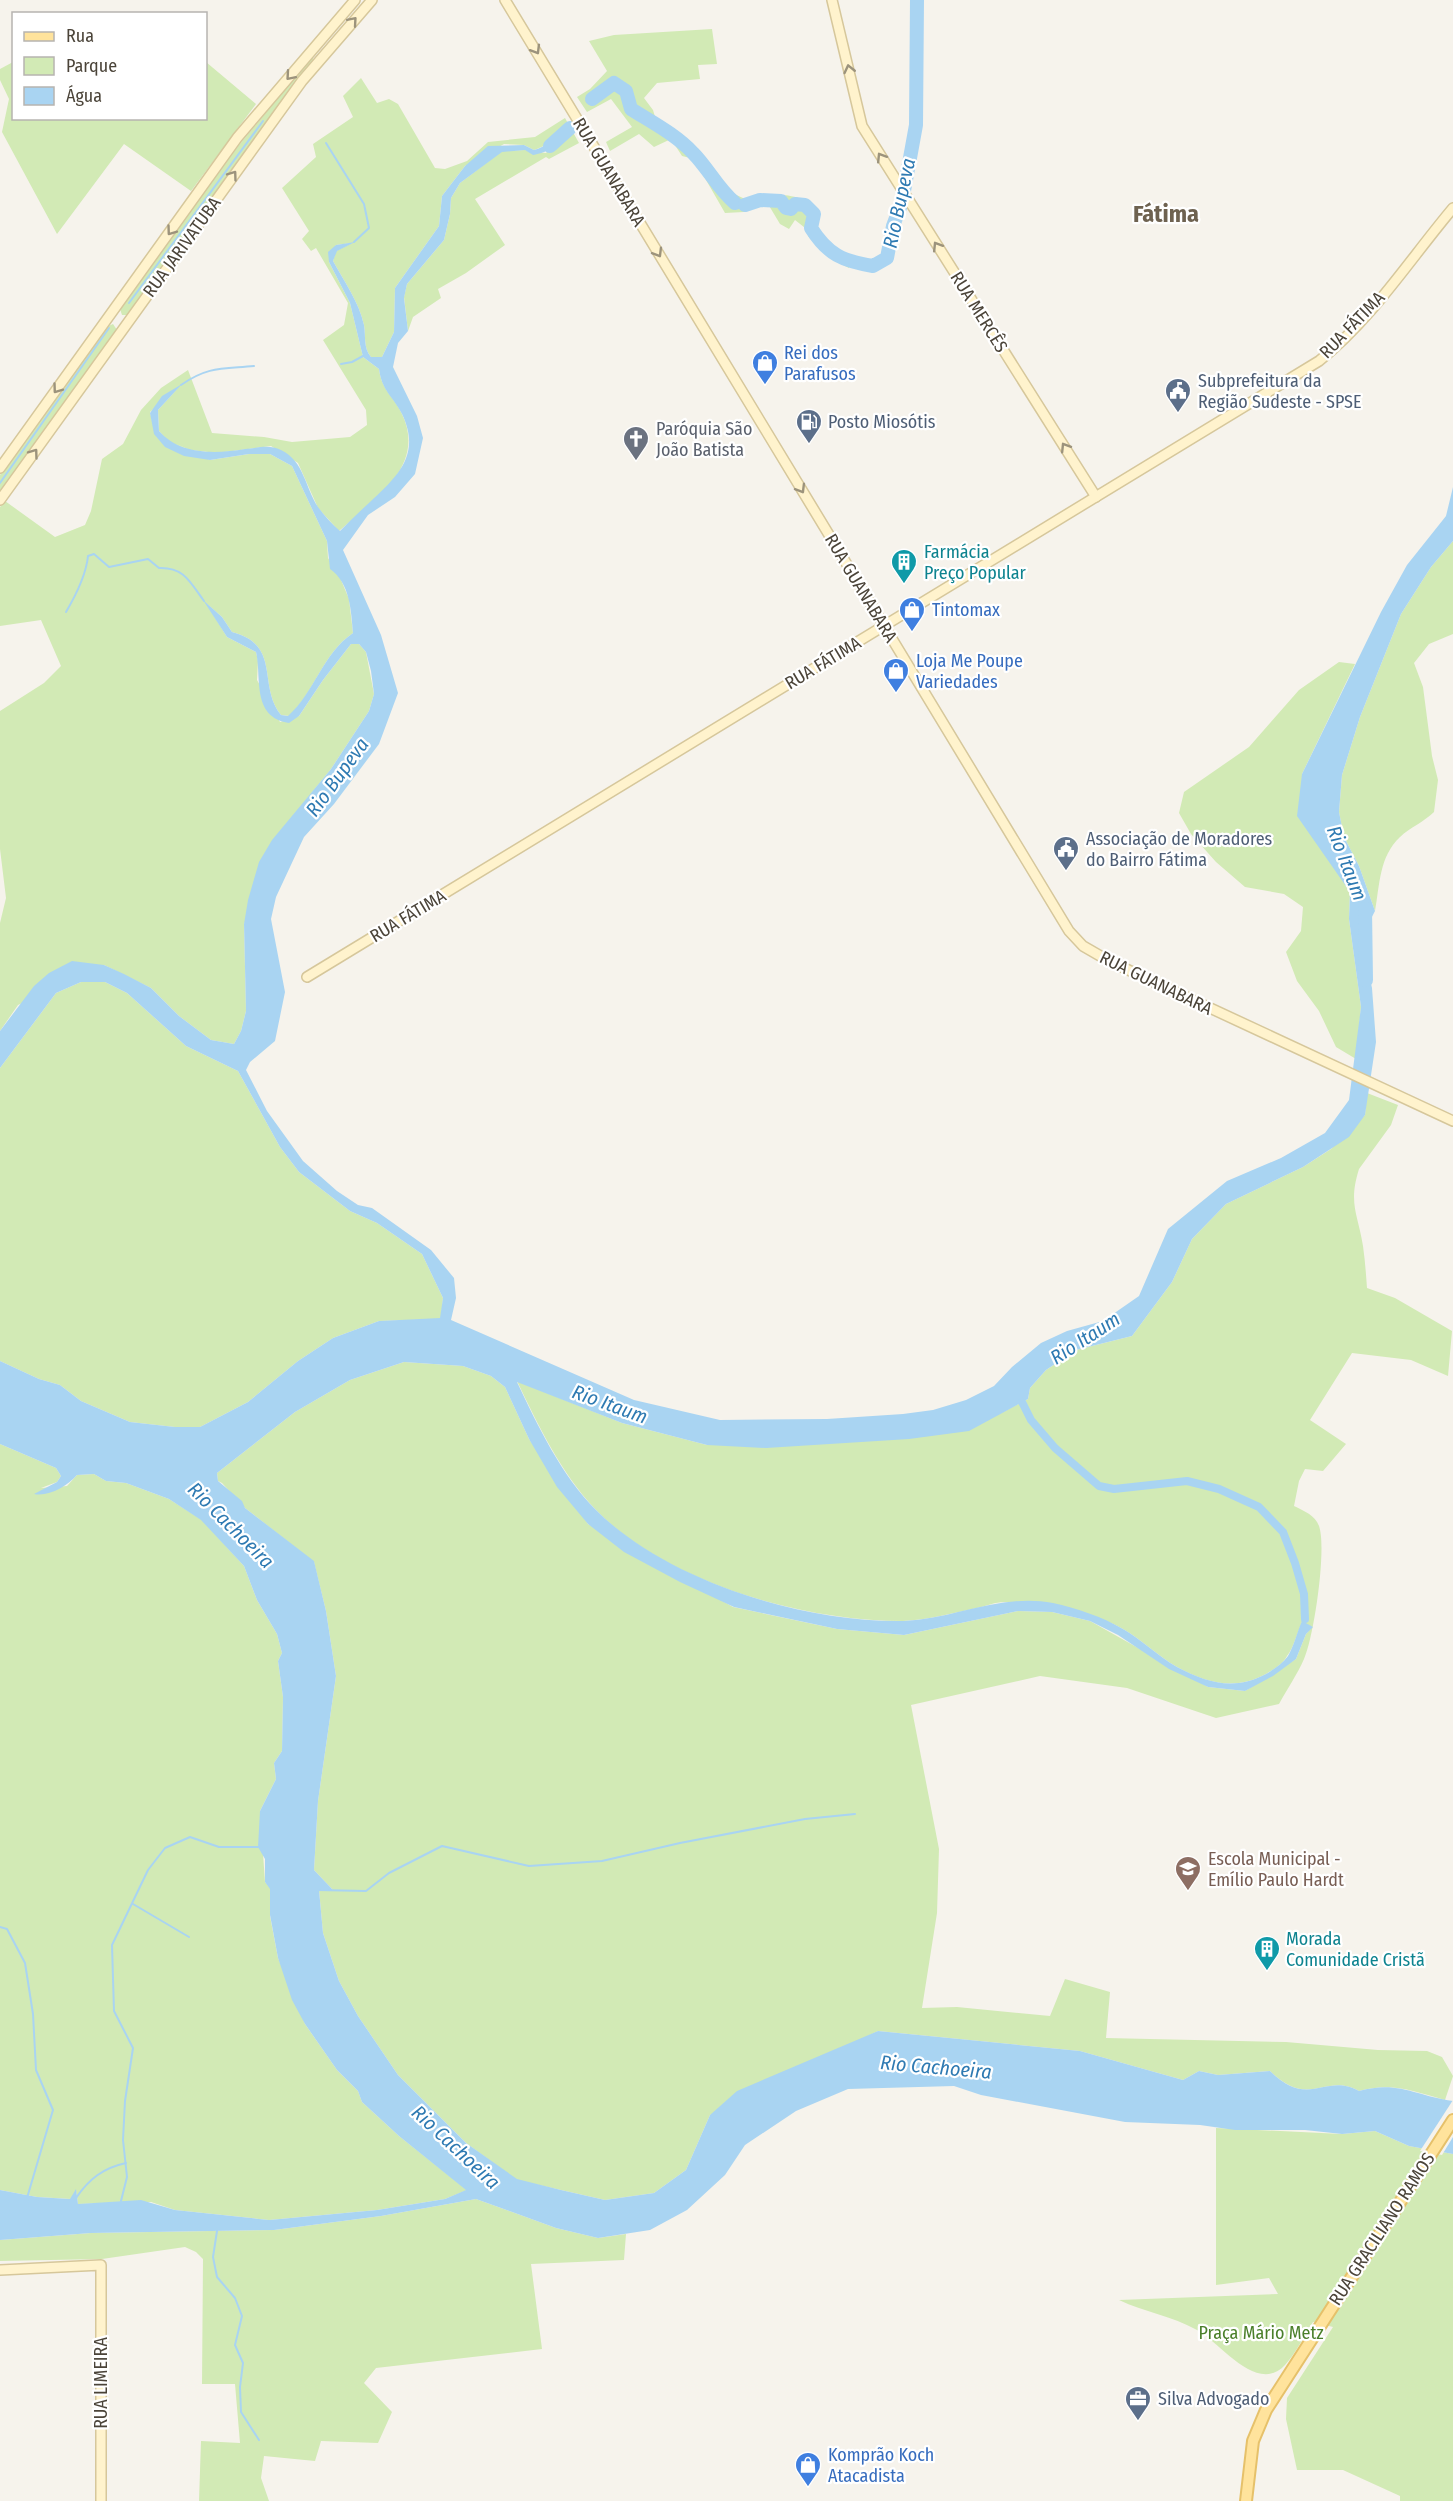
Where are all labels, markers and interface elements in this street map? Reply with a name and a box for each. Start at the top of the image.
legend [12,12,207,120]
one-way arrow [346,17,357,28]
text: Rua [66,25,94,47]
one-way arrow [528,44,540,54]
text: Parque [66,55,117,77]
one-way arrow [843,64,856,74]
one-way arrow [286,69,297,80]
text: Água [66,84,102,107]
street label: RUA GUANABARA [568,114,650,231]
one-way arrow [877,153,889,163]
water label: Rio Bupeva [878,156,920,250]
one-way arrow [226,170,237,181]
street label: RUA JARIVATUBA [138,192,226,301]
district label: Fátima [1133,200,1199,228]
one-way arrow [167,224,178,235]
one-way arrow [933,242,945,252]
one-way arrow [651,247,663,257]
street label: RUA MERCÊS [946,268,1012,356]
street label: RUA FÁTIMA [1314,286,1390,363]
place label: Rei dos Parafusos [784,342,856,385]
shop icon: Rei dos Parafusos [750,348,780,386]
place label: Subprefeitura da Região Sudeste - SPSE [1198,370,1362,413]
public building icon: Subprefeitura da Região Sudeste - SPSE [1163,376,1193,414]
one-way arrow [53,382,64,393]
fuel station icon: Posto Miosótis [794,407,824,445]
place label: Posto Miosótis [828,411,936,433]
place label: Paróquia São João Batista [656,418,752,461]
church icon: Paróquia São João Batista [621,424,651,462]
one-way arrow [1061,443,1072,454]
one-way arrow [27,448,38,459]
one-way arrow [794,483,806,493]
street label: RUA GUANABARA [820,530,902,647]
place label: Farmácia Preço Popular [924,541,1027,584]
building icon: Farmácia Preço Popular [889,547,919,585]
shop icon: Tintomax [897,595,927,633]
place label: Tintomax [932,599,1000,621]
street label: RUA FÁTIMA [781,631,865,694]
place label: Loja Me Poupe Variedades [916,650,1023,693]
shop icon: Loja Me Poupe Variedades [881,656,911,694]
water label: Rio Bupeva [300,733,374,821]
water label: Rio Itaum [1322,822,1372,904]
place label: Associação de Moradores do Bairro Fátima [1086,828,1273,871]
public building icon: Associação de Moradores do Bairro Fátima [1051,834,1081,872]
street label: RUA FÁTIMA [366,884,450,947]
street label: RUA GUANABARA [1096,946,1217,1020]
water label: Rio Itaum [1046,1307,1124,1369]
water label: Rio Itaum [569,1379,651,1429]
water label: Rio Cachoeira [183,1477,279,1573]
place label: Escola Municipal - Emílio Paulo Hardt [1208,1848,1344,1891]
school or university icon: Escola Municipal - Emílio Paulo Hardt [1173,1854,1203,1892]
place label: Morada Comunidade Cristã [1286,1928,1425,1971]
building icon: Morada Comunidade Cristã [1252,1934,1282,1972]
water label: Rio Cachoeira [879,2050,993,2084]
water label: Rio Cachoeira [407,2100,505,2194]
street label: RUA GRACILIANO RAMOS [1324,2148,1440,2310]
park label: Praça Mário Metz [1199,2322,1324,2344]
street label: RUA LIMEIRA [90,2337,112,2429]
office icon: Silva Advogado [1123,2384,1153,2422]
place label: Silva Advogado [1158,2388,1269,2410]
place label: Komprão Koch Atacadista [828,2444,934,2487]
shop icon: Komprão Koch Atacadista [793,2450,823,2488]

